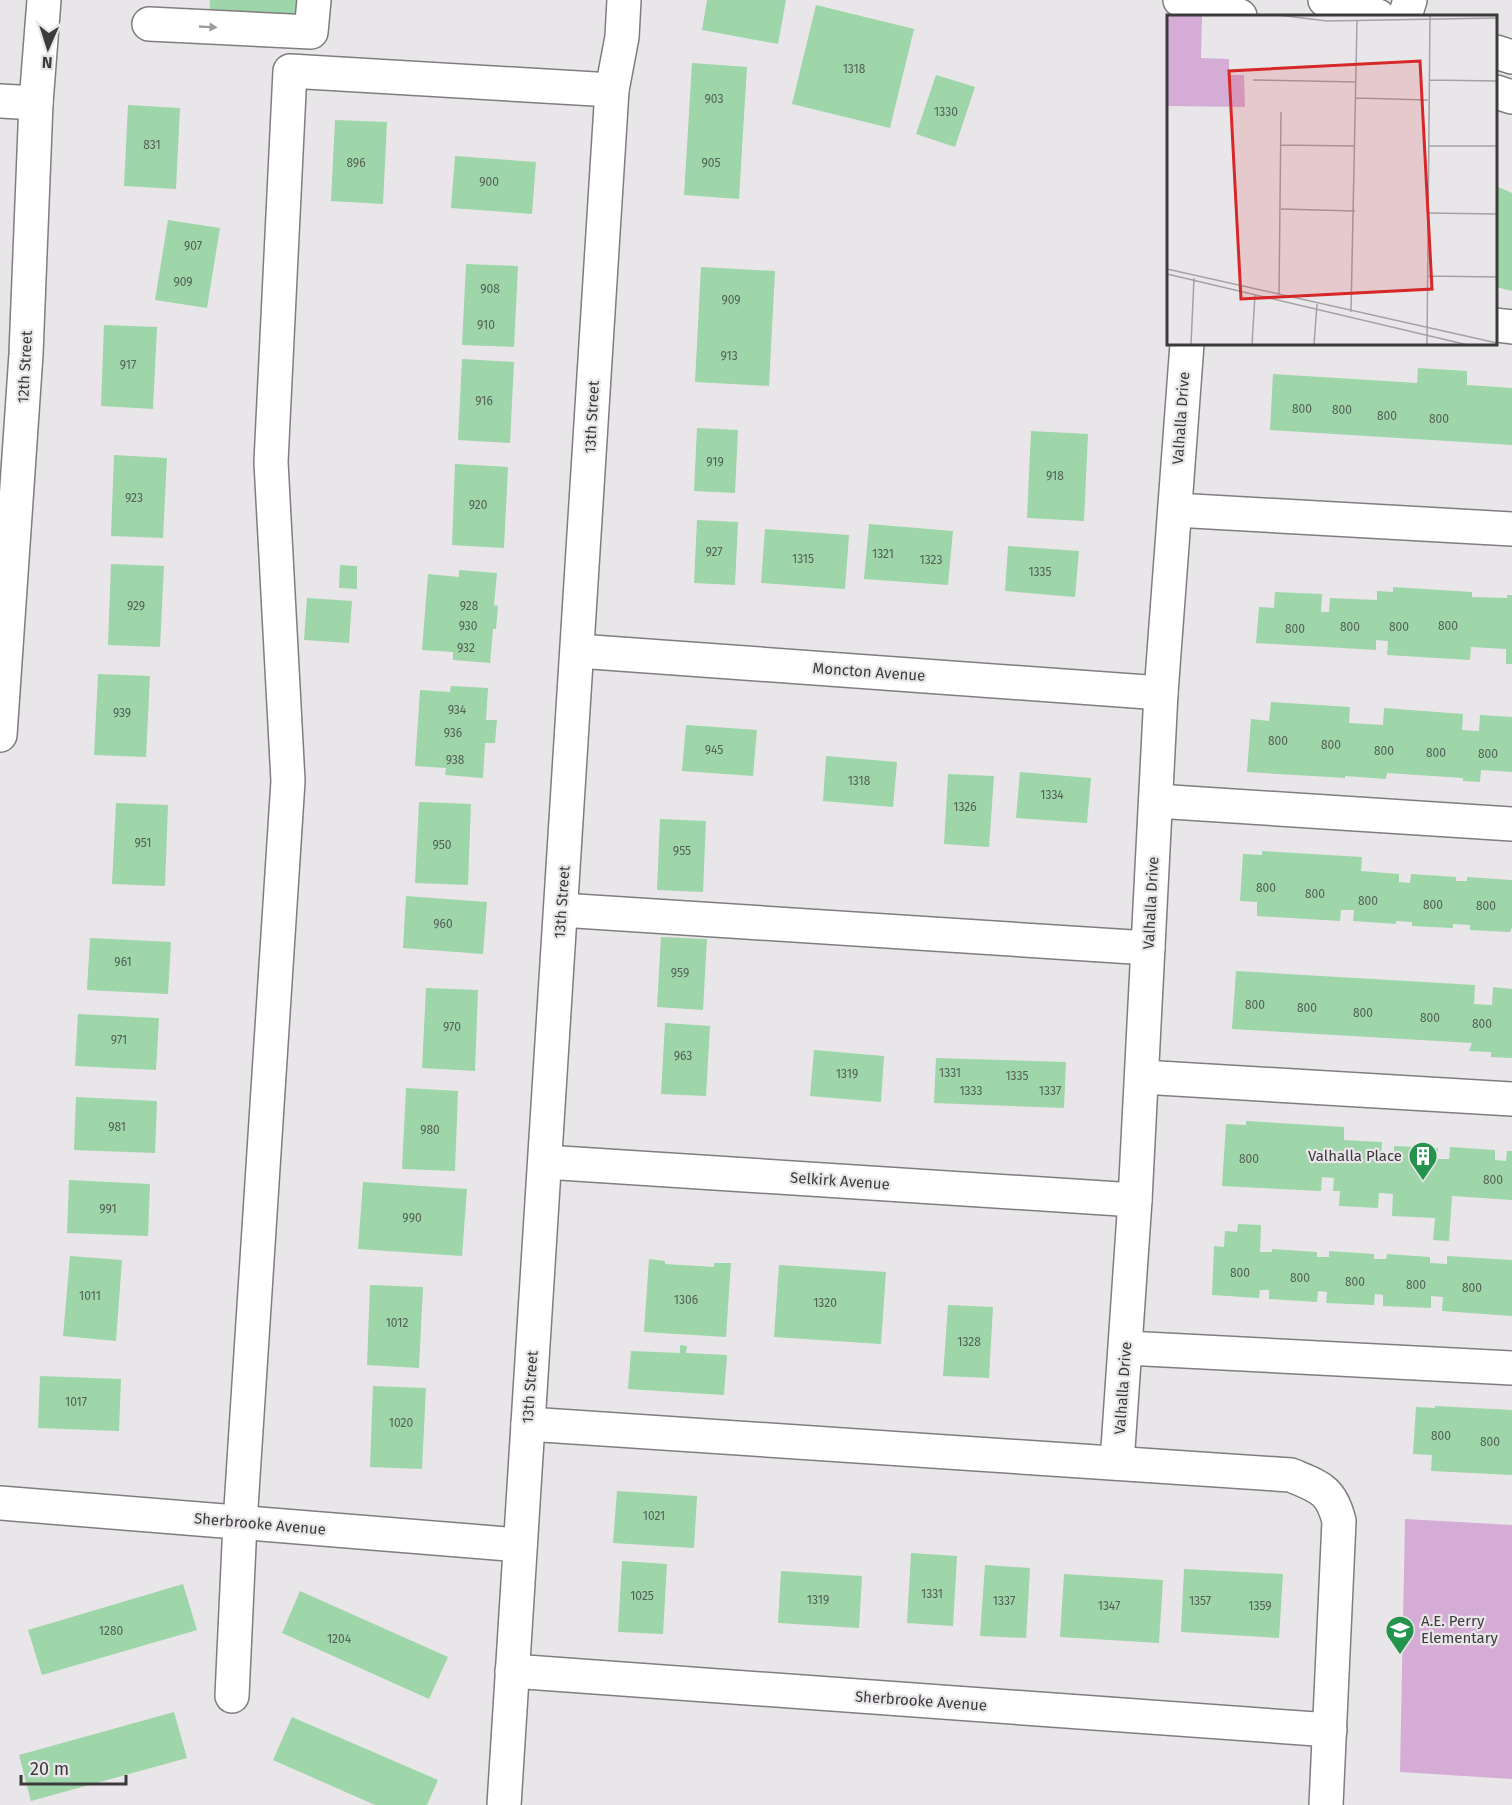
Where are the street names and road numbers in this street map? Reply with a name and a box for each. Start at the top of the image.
street label: 12th Street [14,330,36,404]
street label: Valhalla Drive [1169,371,1193,465]
street label: 13th Street [581,380,603,454]
street label: Moncton Avenue [812,659,926,685]
street label: Valhalla Drive [1140,856,1162,950]
street label: 13th Street [550,864,574,939]
street label: Selkirk Avenue [790,1169,890,1193]
street label: Valhalla Drive [1111,1341,1135,1435]
street label: 13th Street [518,1349,542,1424]
street label: Sherbrooke Avenue [193,1509,327,1539]
street label: Sherbrooke Avenue [854,1687,988,1715]

